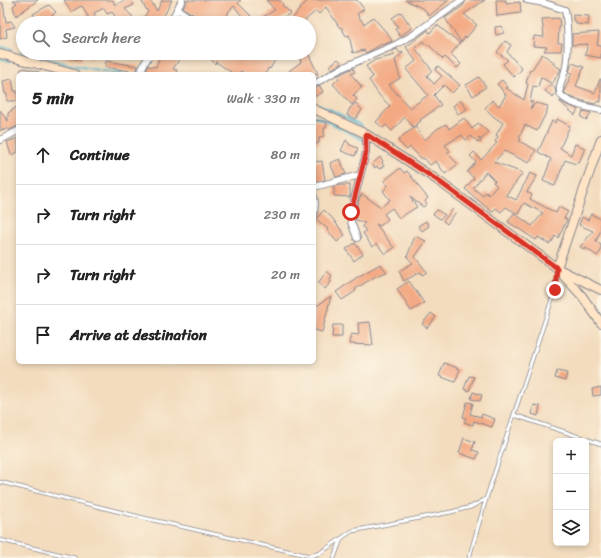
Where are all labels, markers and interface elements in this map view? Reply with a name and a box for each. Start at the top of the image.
search box [16,16,316,60]
text: Search here [62,25,141,51]
icon: search [30,27,52,49]
text: 5 min [32,83,74,113]
text: Walk · 330 m [227,87,300,110]
text: Continue [70,142,130,168]
text: 80 m [271,143,300,166]
icon: ahead [32,144,54,166]
text: Turn right [70,202,135,228]
text: 230 m [264,203,300,226]
route start [342,203,360,221]
icon: right [32,204,54,226]
text: Turn right [70,262,135,288]
text: 20 m [271,263,300,286]
icon: right [32,264,54,286]
route end [546,281,564,299]
text: Arrive at destination [70,322,207,348]
icon: arrive [32,324,54,346]
map controls [553,438,589,546]
button: + [553,438,589,474]
button: − [553,474,589,510]
button: layers [553,510,589,546]

